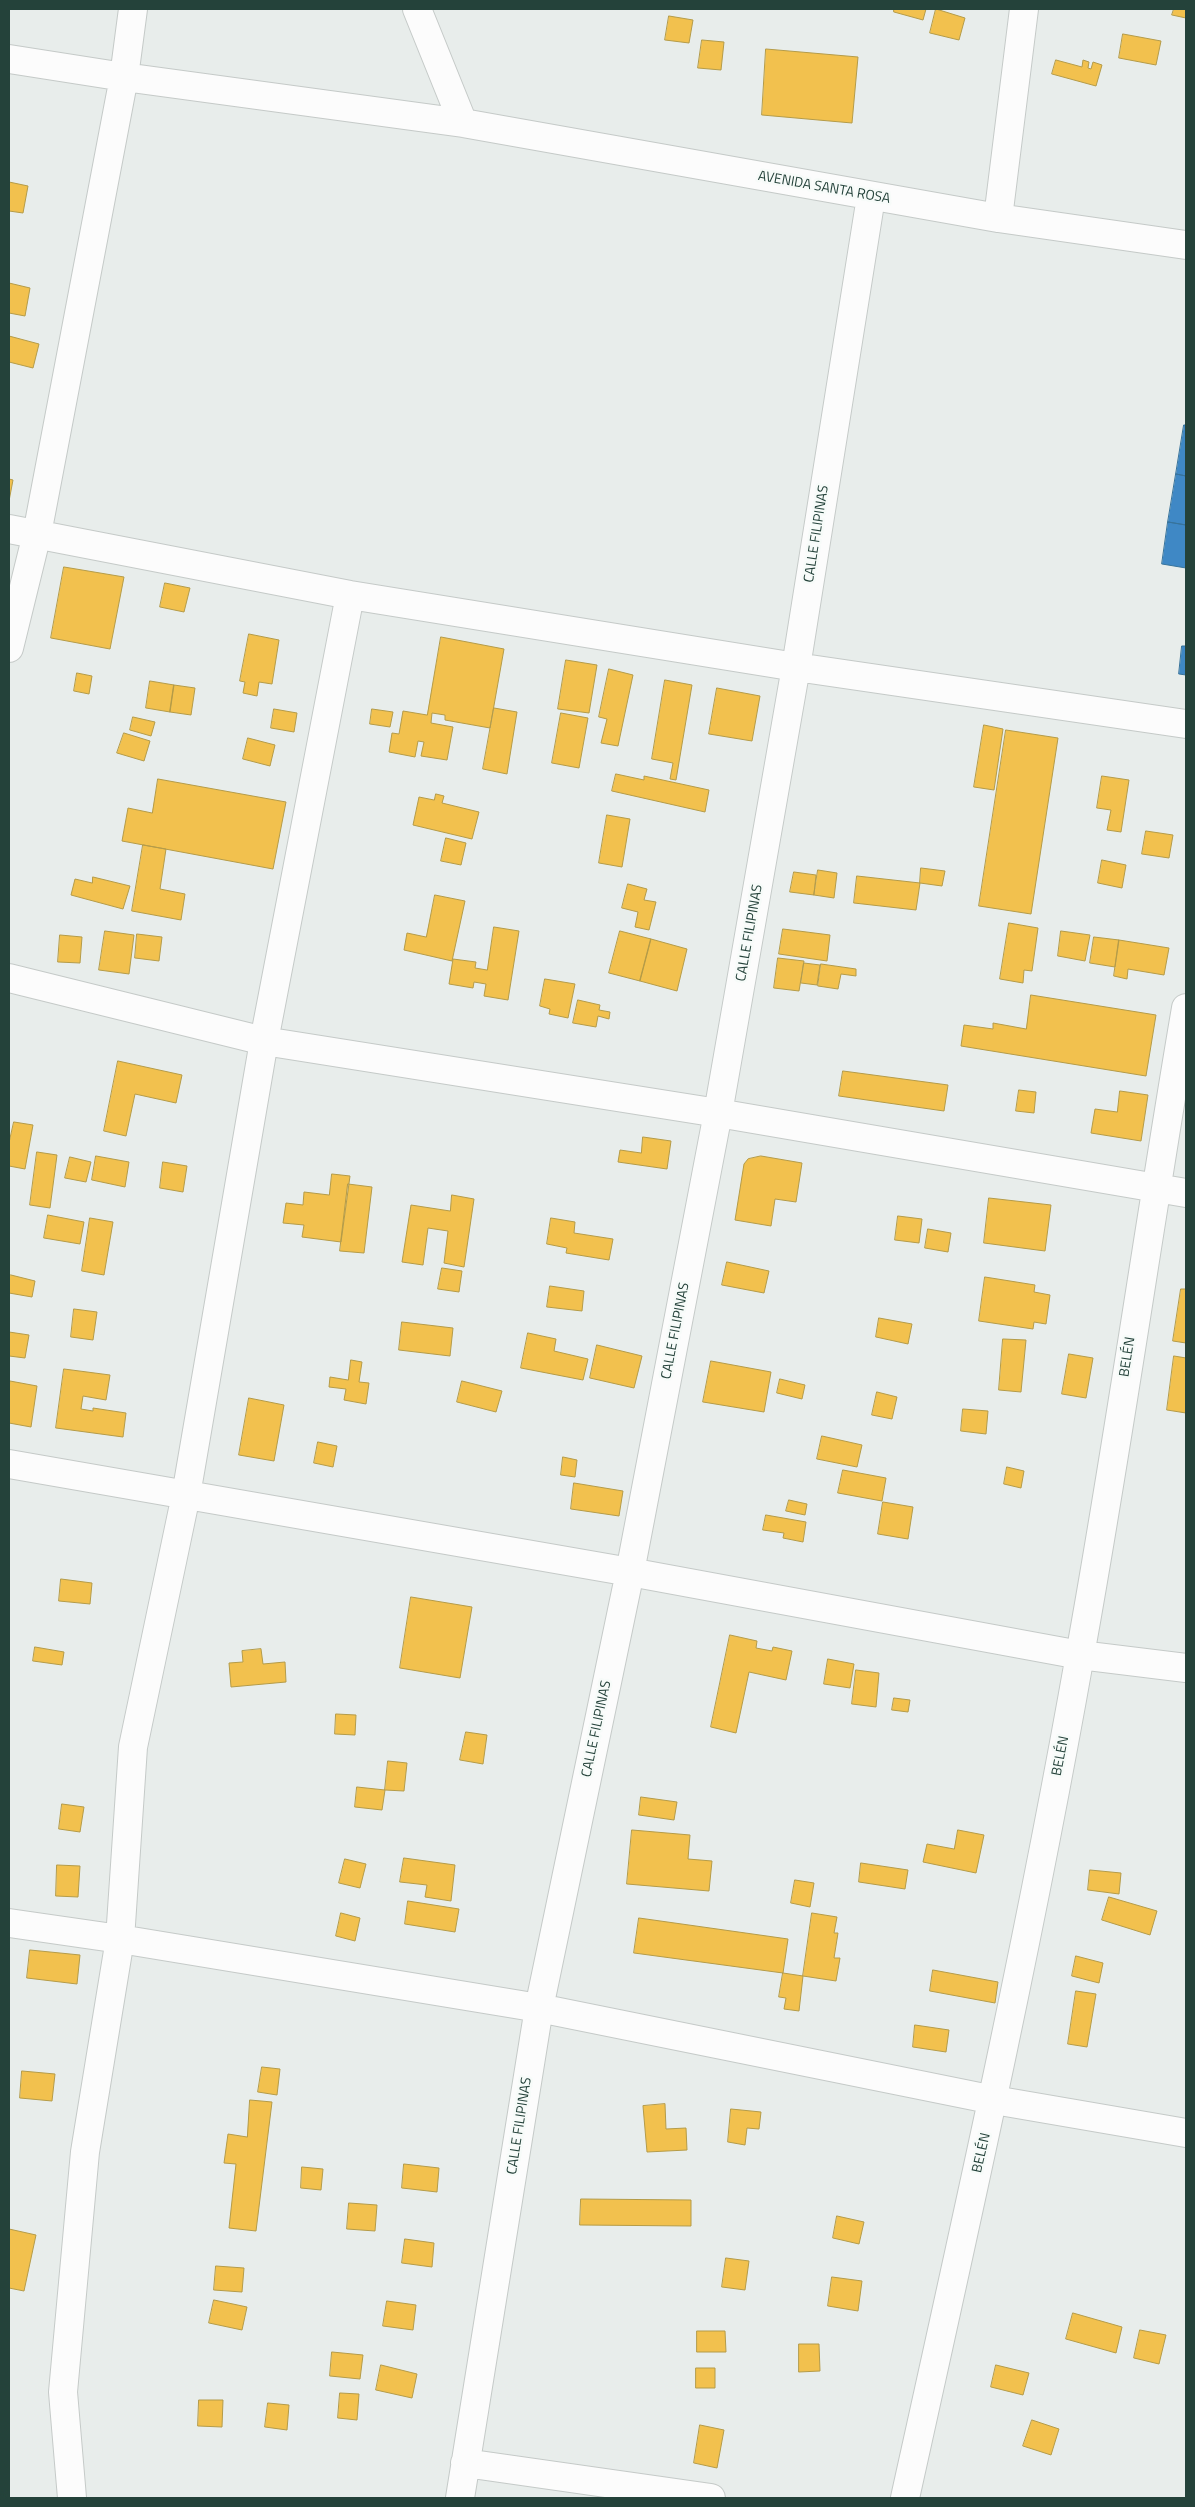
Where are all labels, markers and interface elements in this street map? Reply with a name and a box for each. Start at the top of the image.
street label: AVENIDA SANTA ROSA [757,168,891,208]
street label: CALLE FILIPINAS [801,484,833,584]
street label: CALLE FILIPINAS [733,883,767,983]
street label: CALLE FILIPINAS [658,1281,694,1381]
street label: BELÉN [1117,1336,1139,1378]
street label: CALLE FILIPINAS [579,1679,615,1779]
street label: BELÉN [1049,1735,1073,1777]
street label: CALLE FILIPINAS [504,2076,536,2176]
street label: BELÉN [969,2131,995,2175]

